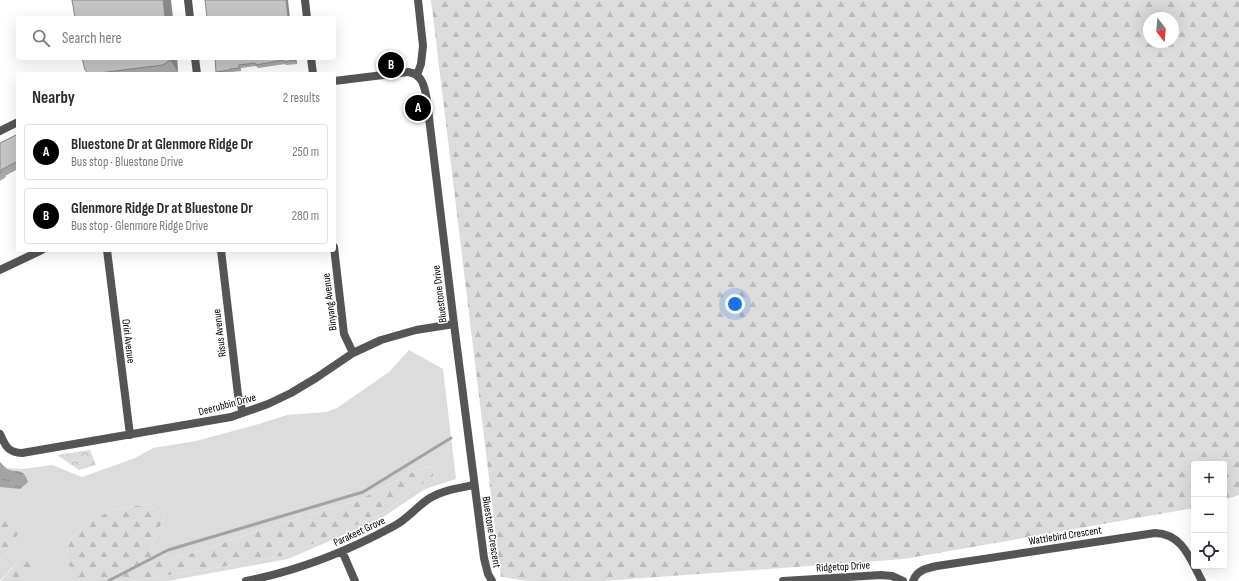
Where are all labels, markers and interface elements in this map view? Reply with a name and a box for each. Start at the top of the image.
north arrow [1143,12,1179,48]
search box [16,16,336,60]
icon: search [30,27,52,49]
text: Search here [62,29,122,48]
pin: B [378,50,404,80]
text: Nearby [32,88,75,108]
text: 2 results [283,90,320,106]
pin: A [405,93,431,123]
text: Bluestone Dr at Glenmore Ridge Dr [71,135,253,154]
text: A [43,144,49,160]
text: 250 m [292,144,319,160]
text: Bus stop · Bluestone Drive [71,154,183,170]
text: Glenmore Ridge Dr at Bluestone Dr [71,199,253,218]
text: B [43,208,49,224]
text: 280 m [292,208,319,224]
text: Bus stop · Glenmore Ridge Drive [71,218,208,234]
street label: Bluestone Drive [430,264,449,323]
street label: Binyang Avenue [320,273,339,331]
your location [725,294,745,314]
street label: Risus Avenue [210,308,229,358]
street label: Oriri Avenue [119,318,138,364]
street label: Deerubbin Drive [197,391,257,418]
map controls [1191,461,1227,569]
button: + [1191,461,1227,497]
street label: Bluestone Crescent [479,495,504,569]
button: − [1191,497,1227,533]
street label: Parakeet Grove [331,514,387,549]
street label: Wattlebird Crescent [1028,523,1103,548]
button: locate [1191,533,1227,569]
street label: Ridgetop Drive [816,559,870,574]

